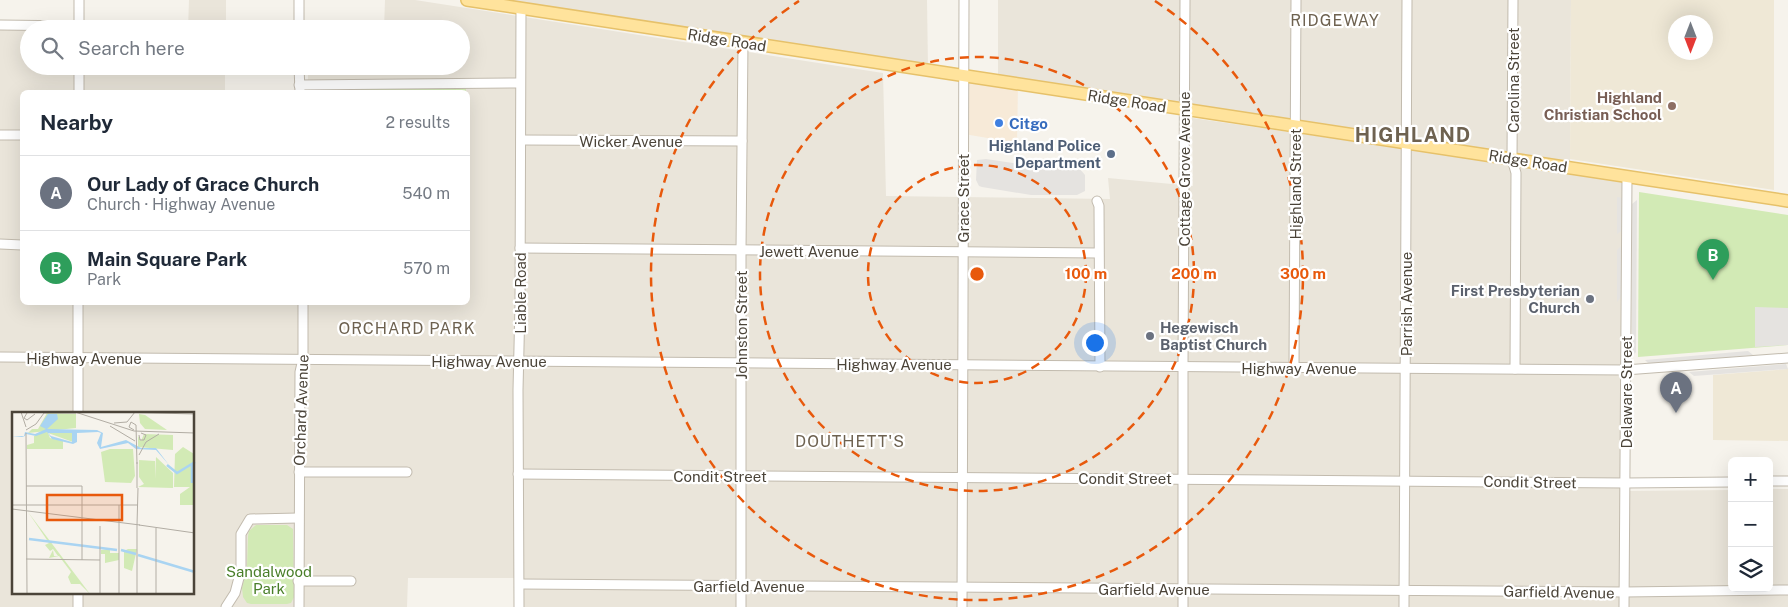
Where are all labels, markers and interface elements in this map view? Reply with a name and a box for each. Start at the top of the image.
district label: RIDGEWAY [1290,11,1380,30]
north arrow [1668,15,1713,60]
search box [20,20,470,75]
street label: Ridge Road [686,25,768,55]
street label: Carolina Street [1505,27,1522,133]
icon: search [38,34,66,62]
text: Search here [78,37,185,59]
street label: Ridge Road [1086,86,1168,116]
place label: Highland Christian School [1544,89,1662,123]
street label: Cottage Grove Avenue [1176,92,1193,246]
marker: Highland Christian School [1666,100,1678,112]
text: Nearby [40,110,113,135]
text: 2 results [385,113,450,132]
place label: Citgo [1009,115,1048,132]
marker: Citgo [993,117,1005,129]
district label: HIGHLAND [1355,123,1471,147]
street label: Highland Street [1287,128,1304,240]
street label: Wicker Avenue [579,133,683,150]
place label: Highland Police Department [989,137,1101,171]
street label: Ridge Road [1487,146,1569,176]
marker: Highland Police Department [1105,148,1117,160]
street label: Grace Street [955,153,972,242]
text: Our Lady of Grace Church [87,173,319,195]
text: A [50,184,62,203]
text: 540 m [402,184,450,203]
text: Church · Highway Avenue [87,195,275,214]
pin: B [1697,239,1729,280]
street label: Jewett Avenue [759,243,859,260]
text: Main Square Park [87,248,247,270]
street label: Liable Road [512,252,529,334]
street label: Parrish Avenue [1398,252,1415,356]
text: B [51,259,61,278]
text: 570 m [403,259,450,278]
centre of rings [968,265,986,283]
text: 100 m [1065,265,1107,282]
text: 200 m [1171,265,1217,282]
text: 300 m [1280,265,1326,282]
text: Park [87,270,121,289]
street label: Johnston Street [733,270,750,380]
place label: First Presbyterian Church [1451,282,1580,316]
marker: First Presbyterian Church [1584,293,1596,305]
district label: ORCHARD PARK [338,319,476,338]
place label: Hegewisch Baptist Church [1160,319,1267,353]
your location [1082,330,1108,356]
marker: Hegewisch Baptist Church [1144,330,1156,342]
street label: Delaware Street [1618,335,1635,448]
street label: Highway Avenue [26,350,142,367]
street label: Highway Avenue [431,353,547,370]
street label: Orchard Avenue [291,354,311,466]
street label: Highway Avenue [836,356,952,373]
street label: Highway Avenue [1241,360,1357,377]
pin: A [1660,372,1692,413]
inset map [12,412,195,594]
district label: DOUTHETT'S [795,432,905,451]
map controls [1728,457,1773,592]
button: + [1728,457,1773,502]
street label: Condit Street [673,468,767,485]
street label: Condit Street [1078,470,1172,487]
street label: Condit Street [1483,473,1577,491]
button: − [1728,502,1773,547]
button: layers [1728,547,1773,592]
park label: Sandalwood Park [226,563,312,597]
street label: Garfield Avenue [693,578,805,595]
street label: Garfield Avenue [1098,581,1210,598]
street label: Garfield Avenue [1503,583,1615,601]

